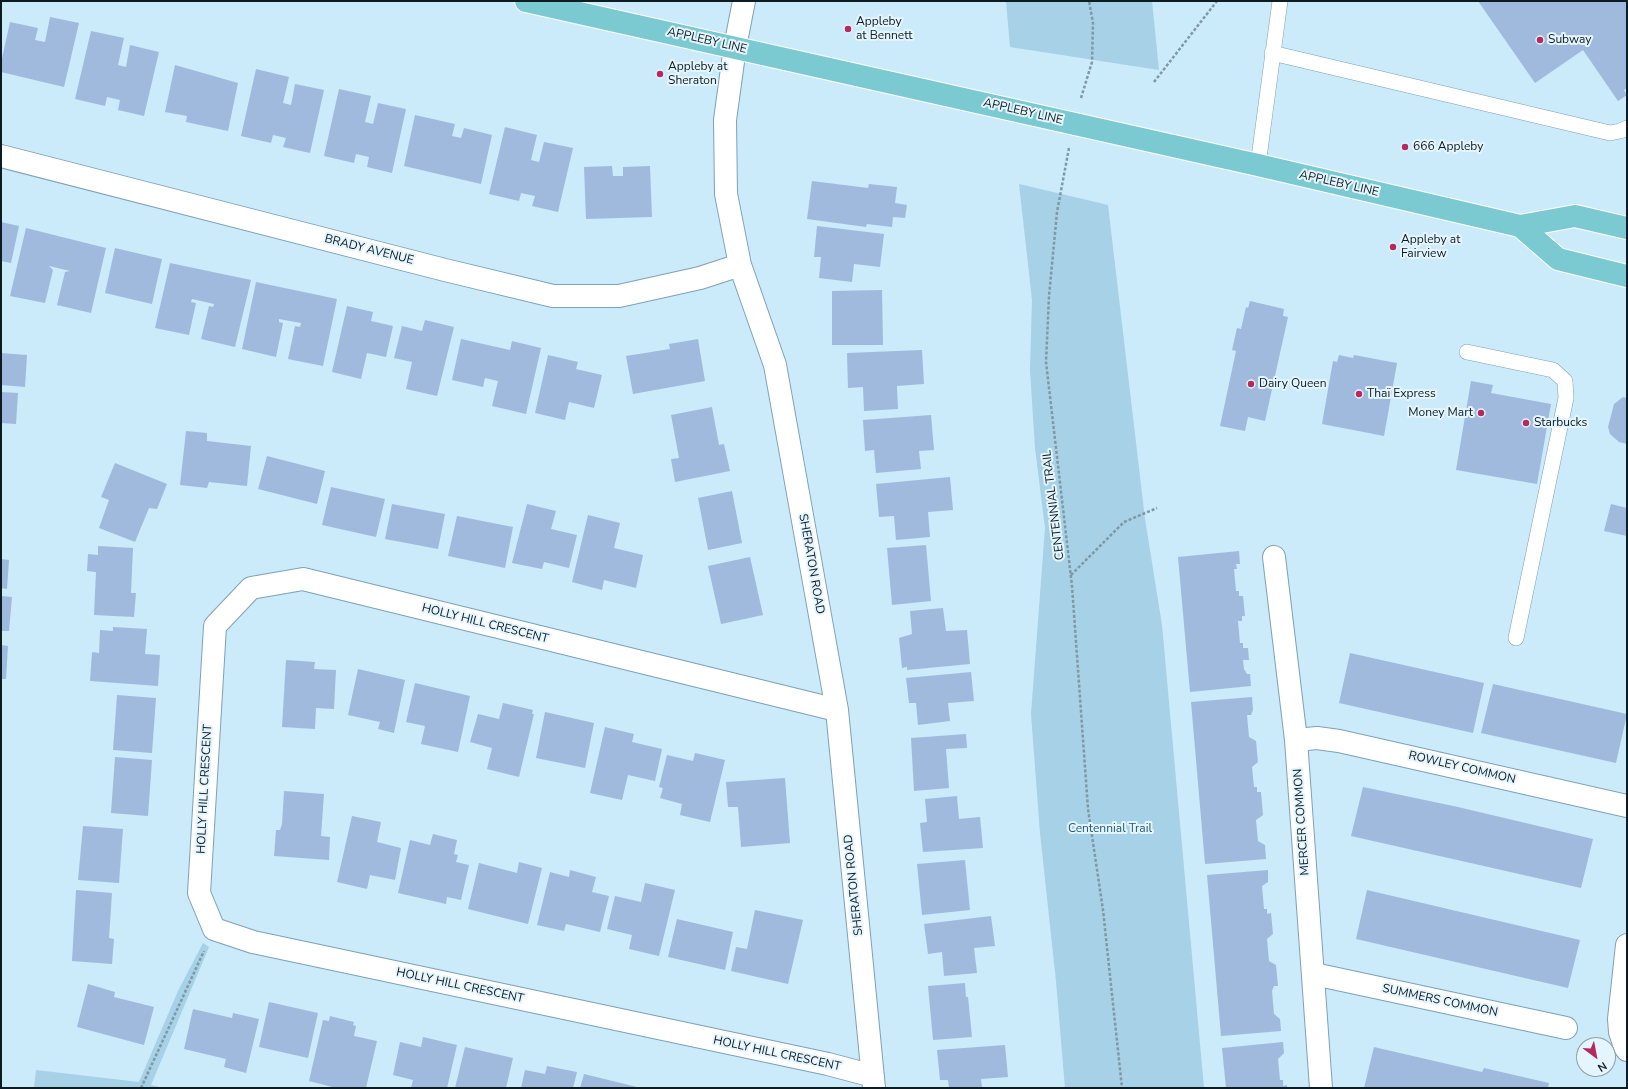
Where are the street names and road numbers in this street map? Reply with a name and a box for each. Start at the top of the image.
street label: APPLEBY LINE [666,25,748,57]
street label: APPLEBY LINE [982,96,1064,128]
street label: APPLEBY LINE [1298,168,1380,200]
street label: BRADY AVENUE [323,232,415,268]
street label: CENTENNIAL TRAIL [1040,449,1068,561]
street label: SHERATON ROAD [795,513,827,615]
street label: HOLLY HILL CRESCENT [420,601,550,647]
street label: HOLLY HILL CRESCENT [194,724,216,854]
street label: ROWLEY COMMON [1407,749,1517,787]
street label: MERCER COMMON [1291,768,1313,876]
street label: SHERATON ROAD [842,834,866,936]
street label: HOLLY HILL CRESCENT [395,965,525,1007]
street label: SUMMERS COMMON [1381,982,1499,1020]
street label: HOLLY HILL CRESCENT [712,1033,842,1075]

